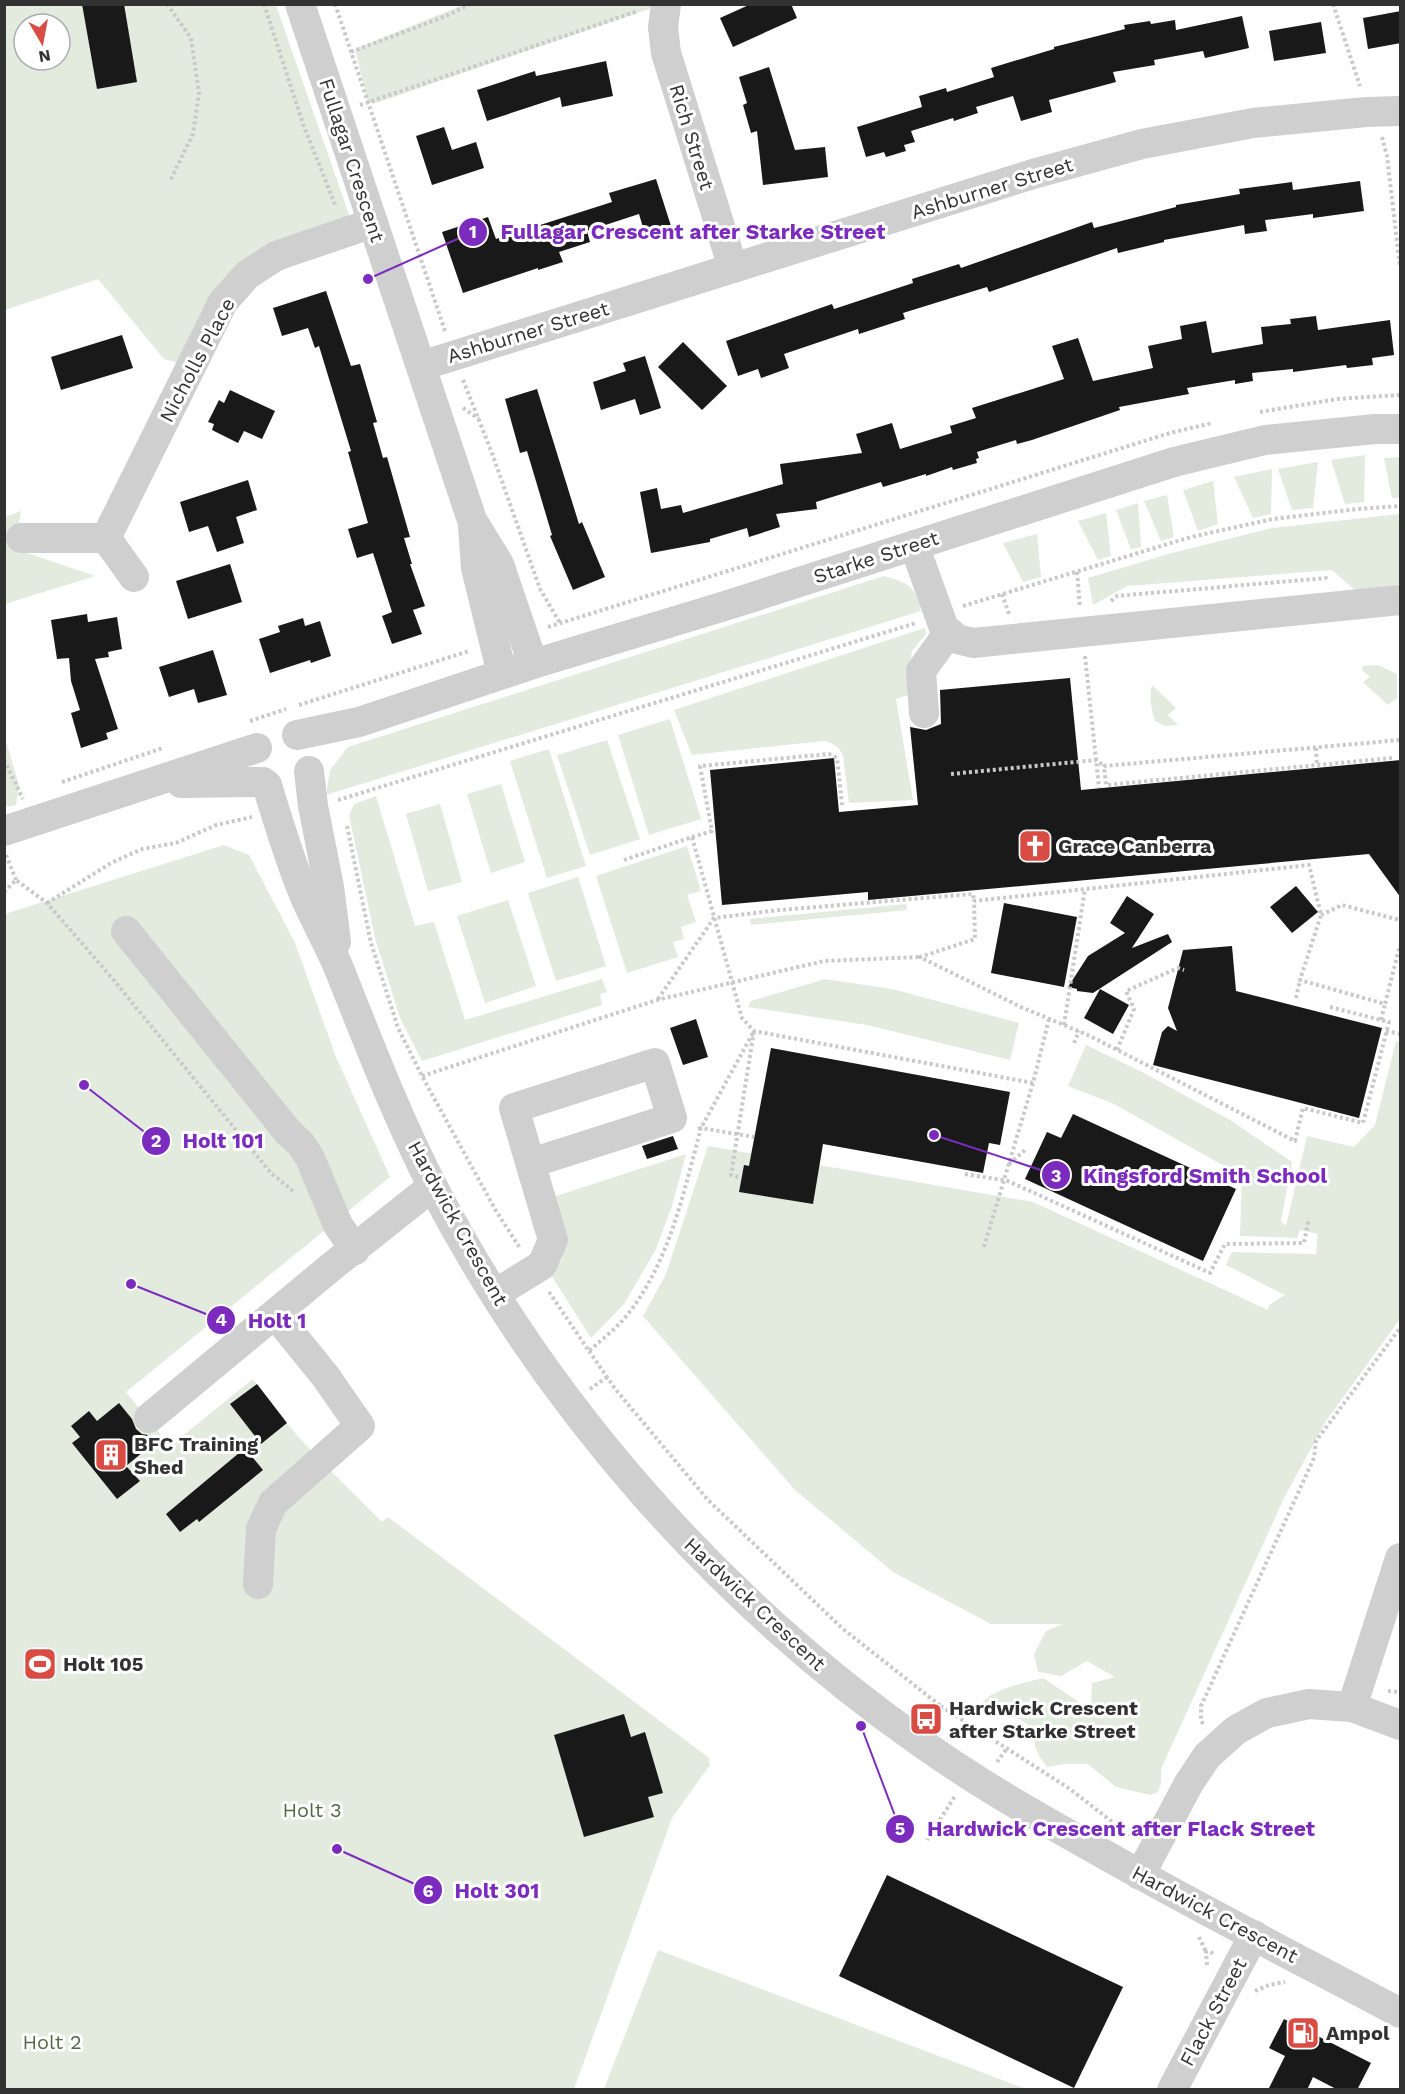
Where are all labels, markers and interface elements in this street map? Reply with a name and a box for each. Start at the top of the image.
north arrow [12,12,72,72]
text: N [37,46,52,67]
street label: Fullagar Crescent [314,75,390,245]
street label: Rich Street [665,81,720,193]
street label: Ashburner Street [908,152,1076,224]
callout: Fullagar Crescent after Starke Street [458,213,897,252]
text: Fullagar Crescent after Starke Street [501,219,885,244]
text: 1 [469,221,477,242]
street label: Nicholls Place [154,294,240,426]
street label: Ashburner Street [444,296,612,368]
street label: Starke Street [810,525,942,589]
church icon: Grace Canberra [1017,828,1053,864]
place label: Grace Canberra [1058,834,1212,858]
callout: Holt 101 [141,1122,276,1161]
text: Holt 101 [182,1128,264,1153]
text: 2 [151,1130,161,1151]
street label: Hardwick Crescent [403,1137,513,1310]
callout: Kingsford Smith School [1041,1156,1339,1195]
text: Kingsford Smith School [1083,1163,1327,1188]
text: 3 [1051,1165,1061,1186]
callout: Holt 1 [206,1301,319,1340]
text: Holt 1 [248,1308,306,1333]
text: 4 [215,1309,227,1330]
place label: BFC Training Shed [134,1432,259,1479]
building icon: BFC Training Shed [93,1437,129,1473]
street label: Hardwick Crescent [679,1532,831,1676]
sports icon: Holt 105 [22,1646,58,1682]
place label: Holt 105 [63,1652,143,1676]
place label: Hardwick Crescent after Starke Street [949,1696,1138,1743]
bus stop icon: Hardwick Crescent after Starke Street [908,1701,944,1737]
park label: Holt 3 [282,1798,342,1822]
callout: Hardwick Crescent after Flack Street [885,1810,1328,1849]
text: Hardwick Crescent after Flack Street [927,1816,1315,1841]
text: 5 [895,1818,905,1839]
street label: Hardwick Crescent [1128,1860,1303,1968]
callout: Holt 301 [413,1871,552,1910]
text: Holt 301 [455,1878,539,1903]
text: 6 [422,1880,434,1901]
street label: Flack Street [1175,1953,1252,2070]
fuel station icon: Ampol [1285,2015,1321,2051]
place label: Ampol [1326,2021,1390,2045]
park label: Holt 2 [22,2030,82,2054]

